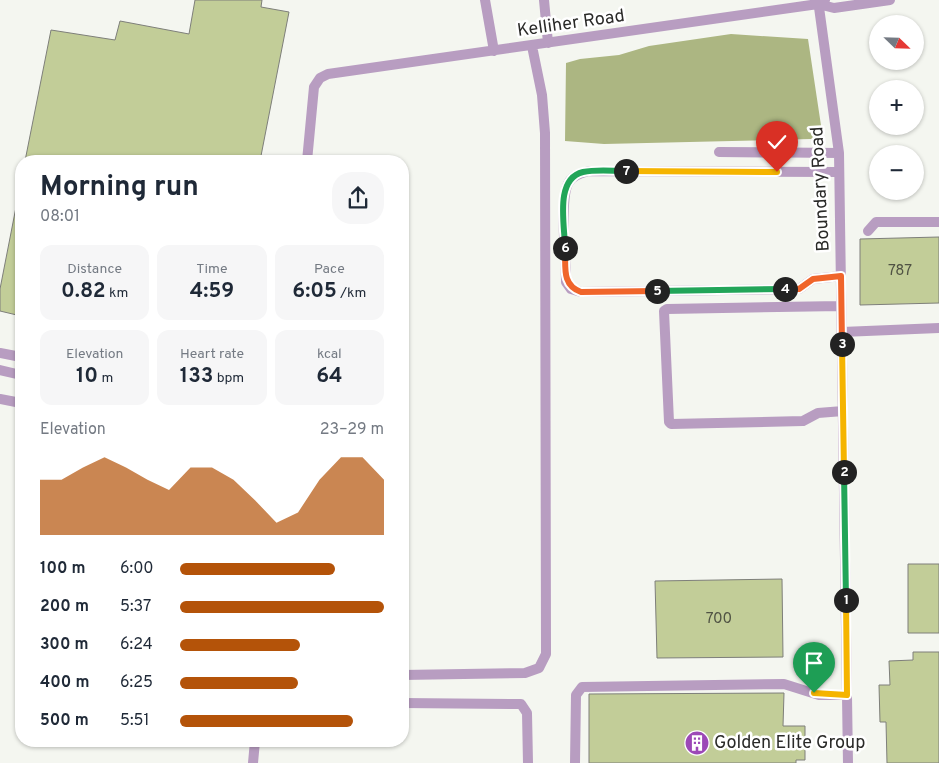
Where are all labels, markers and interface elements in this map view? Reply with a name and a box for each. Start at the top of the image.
street label: Kelliher Road [516,5,626,43]
north arrow [869,15,924,70]
map controls [869,15,924,200]
button: + [869,80,924,135]
pin [756,121,798,172]
street label: Boundary Road [806,126,836,252]
icon: check [763,128,791,156]
button: − [869,145,924,200]
pin: 7 [614,158,638,184]
text: 7 [623,163,630,180]
text: Morning run [40,170,199,206]
button: share [332,172,384,224]
text: 08:01 [40,207,80,227]
pin: 6 [552,236,578,260]
text: 6 [561,240,570,257]
text: Distance [67,261,122,278]
text: Time [196,261,228,278]
text: Pace [314,261,345,278]
house number: 787 [888,262,912,281]
pin: 4 [772,276,798,302]
text: 0.82 [61,278,106,305]
text: 4:59 [190,278,234,305]
text: 6:05 [292,278,337,305]
pin: 5 [644,278,670,304]
text: 4 [781,281,790,298]
text: 5 [653,283,662,300]
text: km [106,285,128,302]
text: /km [337,285,366,302]
pin: 3 [830,332,854,356]
text: 3 [838,336,847,353]
text: Elevation [66,346,123,363]
text: Heart rate [180,346,244,363]
text: kcal [317,346,342,363]
text: 10 [76,363,98,390]
text: 133 [180,363,213,390]
text: 64 [316,363,343,390]
text: m [98,370,113,387]
text: bpm [213,370,244,387]
text: Elevation [40,420,106,440]
text: 23–29 m [320,420,384,440]
pin: 2 [832,460,856,484]
text: 2 [840,464,849,481]
text: 100 m [40,559,86,579]
text: 6:00 [120,559,154,579]
pin: 1 [834,588,858,612]
text: 1 [844,592,849,609]
text: 200 m [40,597,89,617]
text: 5:37 [120,597,151,617]
house number: 700 [706,610,732,629]
text: 300 m [40,635,88,655]
text: 6:24 [120,635,153,655]
pin [793,642,835,693]
icon: arrive [800,649,828,677]
text: 400 m [40,673,89,693]
text: 6:25 [120,673,153,693]
text: 500 m [40,711,89,731]
text: 5:51 [120,711,149,731]
building icon: Golden Elite Group [684,730,710,756]
place label: Golden Elite Group [714,732,866,755]

